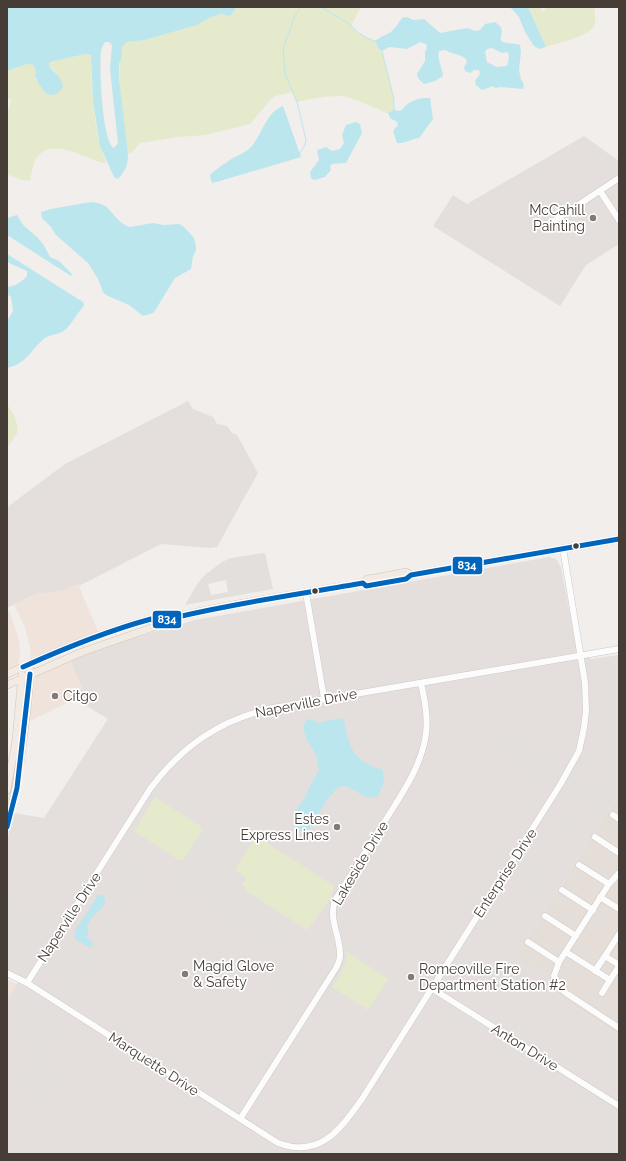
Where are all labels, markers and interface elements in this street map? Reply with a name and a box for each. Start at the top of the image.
place label: McCahill Painting [529,202,585,234]
marker: McCahill Painting [588,213,598,223]
unlabelled marker [571,541,581,551]
line badge: 834 [452,556,483,575]
text: 834 [457,559,477,572]
unlabelled marker [310,586,320,596]
line badge: 834 [152,610,182,629]
text: 834 [157,613,177,626]
street label: Naperville Drive [254,685,358,721]
place label: Citgo [63,688,97,704]
marker: Citgo [50,691,60,701]
place label: Estes Express Lines [240,811,329,843]
street label: Lakeside Drive [329,818,391,908]
marker: Estes Express Lines [332,822,342,832]
street label: Enterprise Drive [470,826,540,920]
street label: Naperville Drive [34,869,104,965]
place label: Magid Glove & Safety [193,958,274,990]
place label: Romeoville Fire Department Station #2 [419,961,566,993]
marker: Magid Glove & Safety [180,969,190,979]
marker: Romeoville Fire Department Station #2 [406,972,416,982]
street label: Anton Drive [489,1020,561,1074]
street label: Marquette Drive [106,1029,202,1099]

